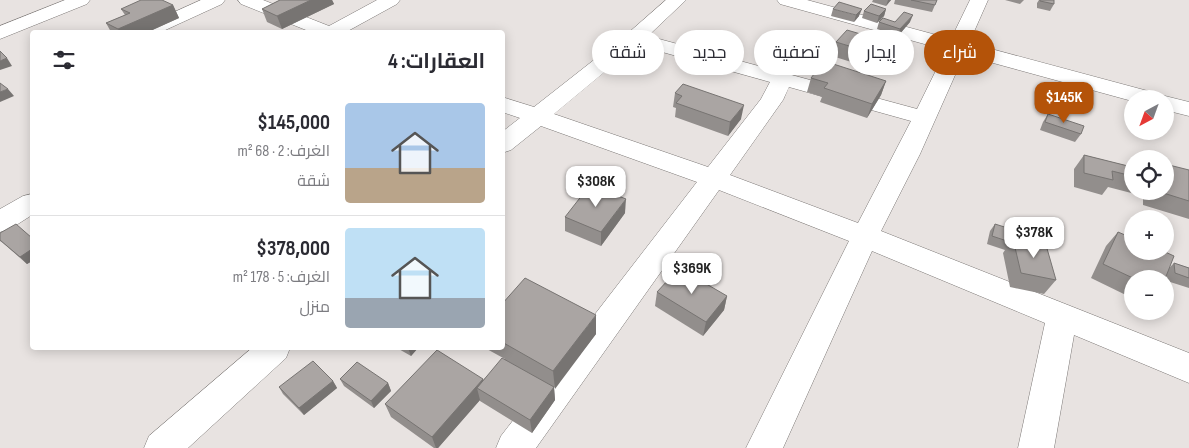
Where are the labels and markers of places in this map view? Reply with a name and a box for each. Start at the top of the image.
pin: $145K [1029,82,1099,124]
pin: $308K [561,166,631,208]
pin: $378K [999,216,1069,259]
pin: $369K [657,252,727,295]

